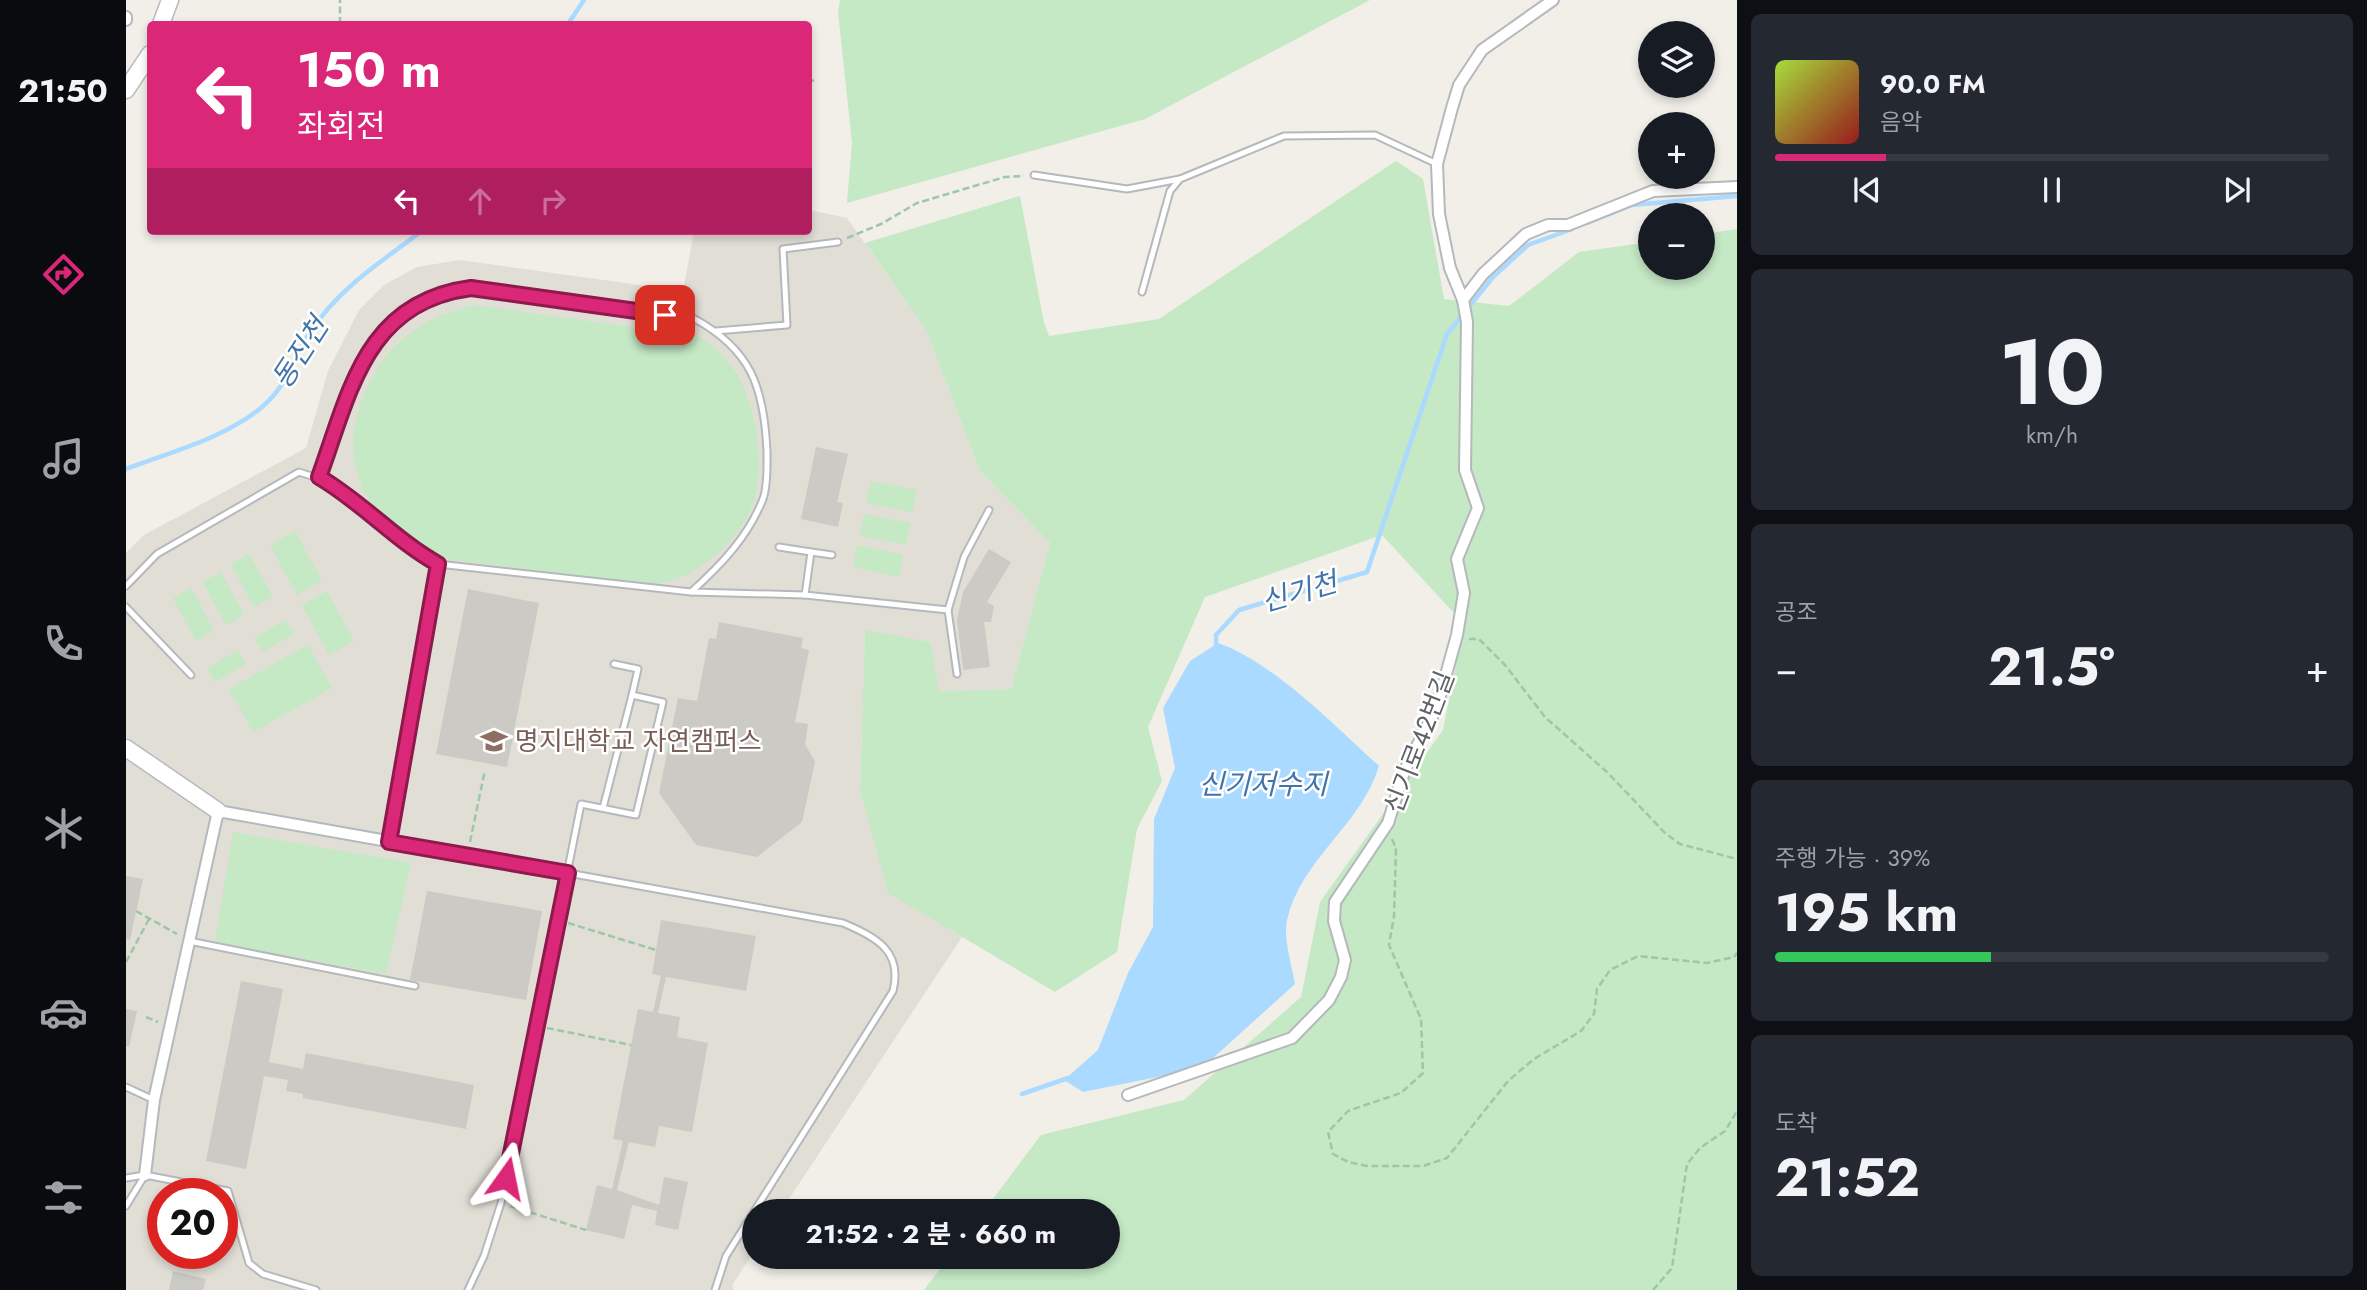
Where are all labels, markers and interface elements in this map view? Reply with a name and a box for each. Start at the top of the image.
map controls [1638,21,1715,280]
button: layers [1638,21,1715,98]
text: 150 m [297,35,441,105]
icon: left [182,49,273,140]
text: 90.0 FM [1880,65,1986,103]
text: 21:50 [18,68,108,114]
text: 좌회전 [297,103,385,149]
text: 음악 [1880,105,1922,139]
button: + [1638,112,1715,189]
icon: previous [1848,171,1886,209]
icon: pause [2033,171,2071,209]
icon: next [2218,171,2256,209]
icon: left [388,182,426,220]
icon: ahead [461,182,499,220]
icon: right [534,182,572,220]
button: − [1638,203,1715,280]
icon: directions [39,250,88,299]
pin [635,285,695,345]
icon: arrive [646,296,684,334]
water label: 동진천 [262,307,340,397]
text: 10 [1999,307,2105,438]
text: km/h [2026,418,2078,452]
icon: music [39,434,88,483]
water label: 신기천 [1256,561,1345,622]
text: 공조 [1775,595,1817,629]
icon: phone [39,619,88,668]
text: 21.5° [1988,629,2115,705]
text: − [1775,641,1797,696]
text: + [2306,641,2329,696]
street label: 신기로42번길 [1374,665,1464,819]
place label: 명지대학교 자연캠퍼스 [515,722,762,760]
school or university icon: 명지대학교 자연캠퍼스 [479,726,509,756]
water label: 신기저수지 [1199,764,1330,805]
icon: climate [39,804,88,853]
text: 주행 가능 · 39% [1775,841,1930,875]
text: 195 km [1775,875,1958,951]
icon: car [39,988,88,1037]
text: 도착 [1775,1106,1817,1140]
text: 21:52 [1775,1140,1920,1216]
position arrow [469,1141,543,1215]
icon: filters [39,1173,88,1222]
speed limit sign: 20 [147,1178,238,1269]
text: 21:52 · 2 분 · 660 m [806,1215,1056,1253]

